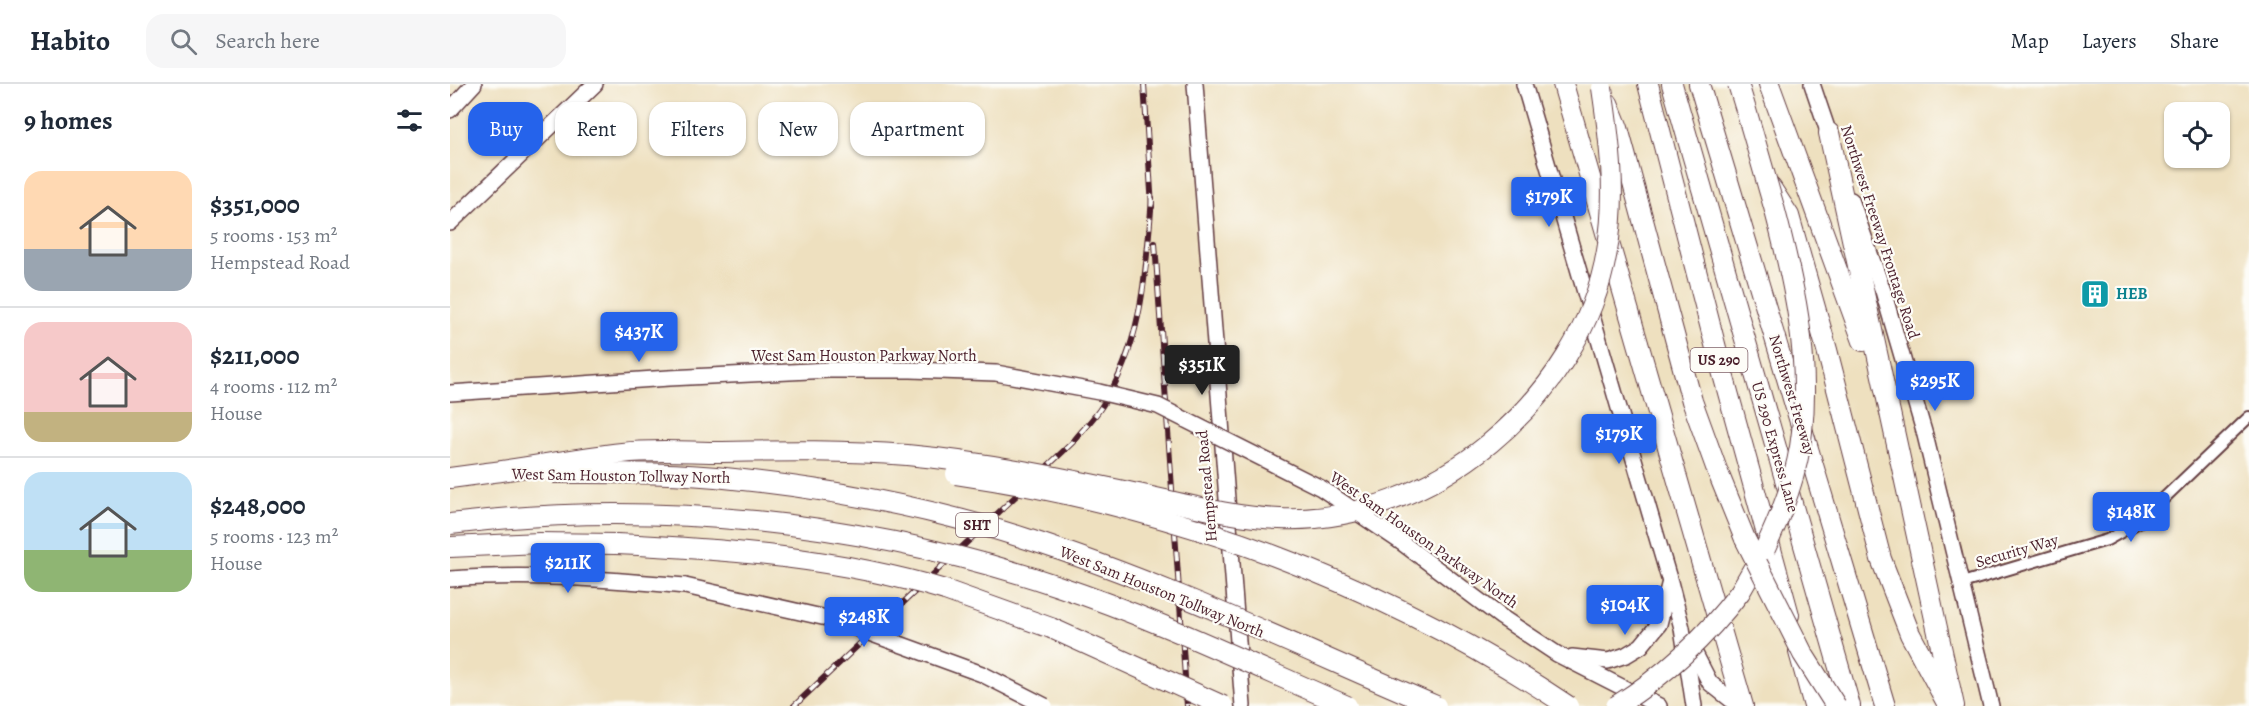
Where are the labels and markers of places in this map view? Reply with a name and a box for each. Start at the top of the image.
pin: $179K [1507,177,1591,228]
building icon: HEB [2079,278,2111,310]
place label: HEB [2116,283,2148,305]
pin: $437K [597,312,681,363]
pin: $351K [1160,345,1244,396]
pin: $295K [1893,361,1977,412]
pin: $179K [1577,414,1661,465]
pin: $148K [2089,492,2173,543]
pin: $211K [526,543,610,594]
pin: $104K [1583,585,1667,636]
pin: $248K [822,597,906,648]

